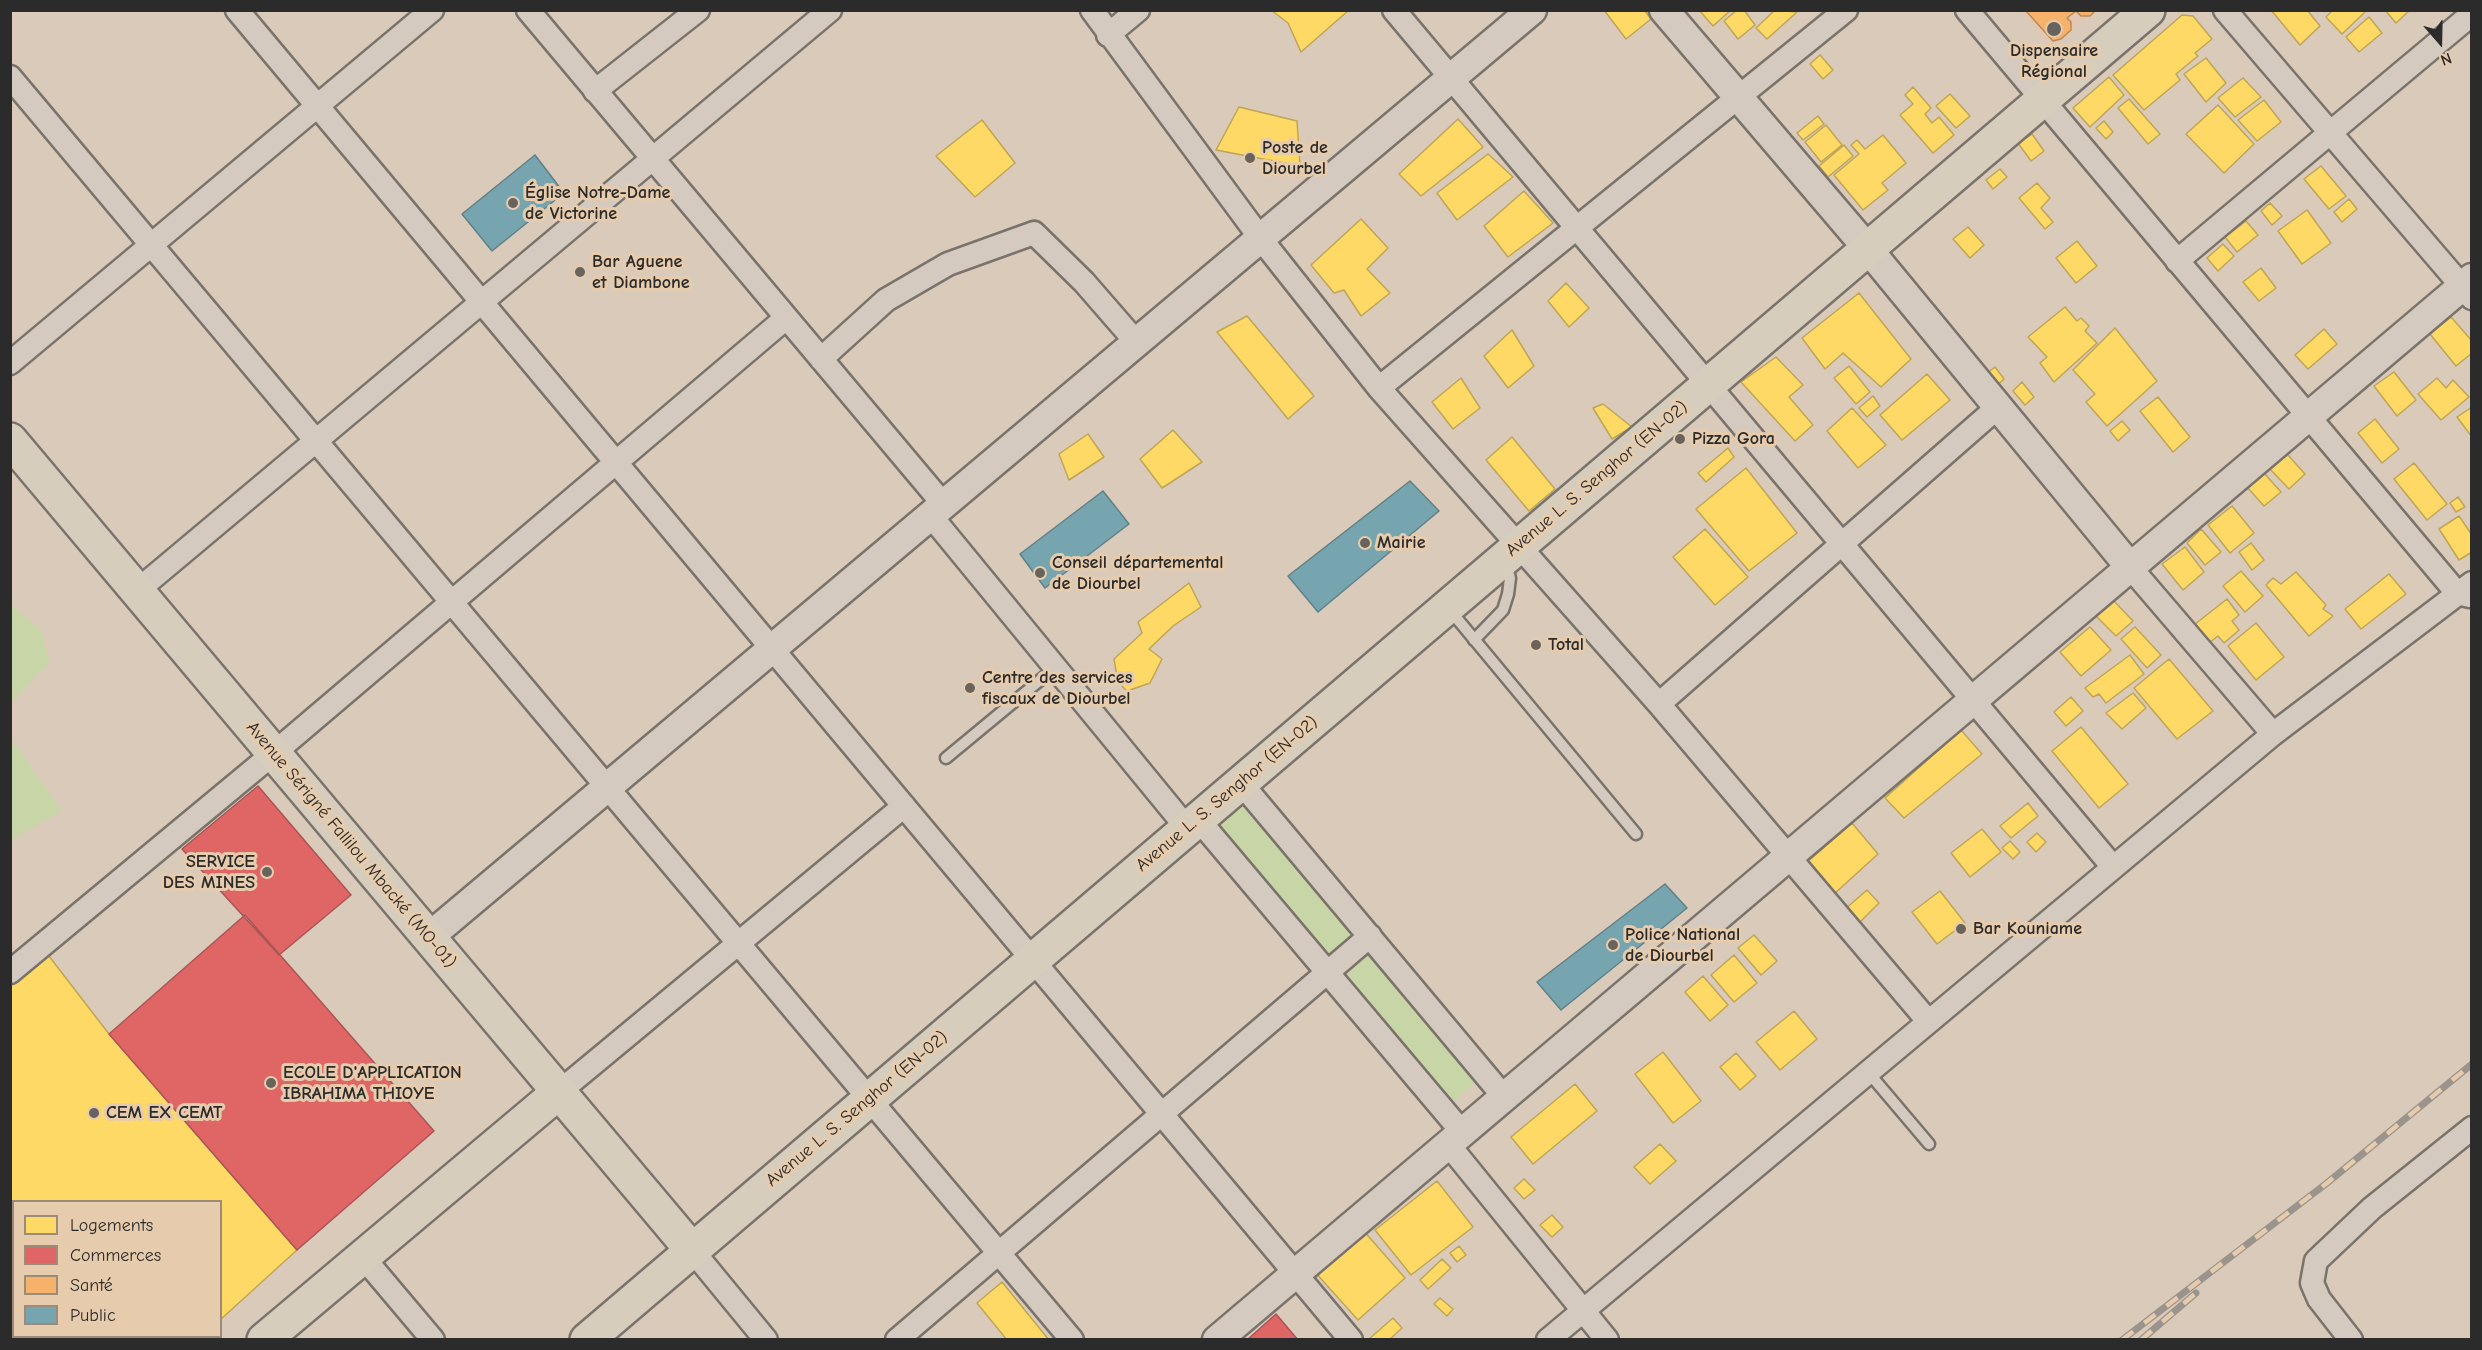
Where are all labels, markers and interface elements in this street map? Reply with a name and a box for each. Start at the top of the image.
north arrow [2410,12,2470,72]
marker: Dispensaire Régional [2045,20,2063,38]
place label: Dispensaire Régional [2010,40,2098,82]
text: N [2438,49,2454,69]
place label: Poste de Diourbel [1262,137,1328,180]
marker: Poste de Diourbel [1243,151,1257,165]
place label: Église Notre-Dame de Victorine [525,182,670,224]
marker: Église Notre-Dame de Victorine [506,196,520,210]
place label: Bar Aguene et Diambone [592,251,690,294]
marker: Bar Aguene et Diambone [573,265,587,279]
street label: Avenue L. S. Senghor (EN-02) [1502,397,1692,561]
place label: Pizza Gora [1692,428,1775,450]
marker: Pizza Gora [1673,432,1687,446]
place label: Mairie [1377,532,1425,554]
marker: Mairie [1358,536,1372,550]
place label: Conseil départemental de Diourbel [1052,552,1224,594]
marker: Conseil départemental de Diourbel [1033,566,1047,580]
place label: Total [1548,634,1584,656]
marker: Total [1529,638,1543,652]
place label: Centre des services fiscaux de Diourbel [982,667,1132,710]
marker: Centre des services fiscaux de Diourbel [963,681,977,695]
street label: Avenue L. S. Senghor (EN-02) [1132,712,1322,876]
street label: Avenue Sérigné Fallilou Mbacké (MO-01) [241,717,461,973]
place label: SERVICE DES MINES [163,851,255,894]
marker: SERVICE DES MINES [260,865,274,879]
place label: Bar Kouniame [1973,918,2082,940]
marker: Bar Kouniame [1954,922,1968,936]
place label: Police National de Diourbel [1625,924,1740,966]
marker: Police National de Diourbel [1606,938,1620,952]
street label: Avenue L. S. Senghor (EN-02) [762,1027,952,1191]
place label: ECOLE D'APPLICATION IBRAHIMA THIOYE [283,1062,462,1104]
marker: ECOLE D'APPLICATION IBRAHIMA THIOYE [264,1076,278,1090]
place label: CEM EX CEMT [106,1102,222,1124]
marker: CEM EX CEMT [87,1106,101,1120]
legend [12,1200,222,1338]
text: Logements [70,1215,153,1236]
text: Commerces [70,1245,161,1266]
text: Santé [70,1275,113,1296]
text: Public [70,1305,116,1326]

